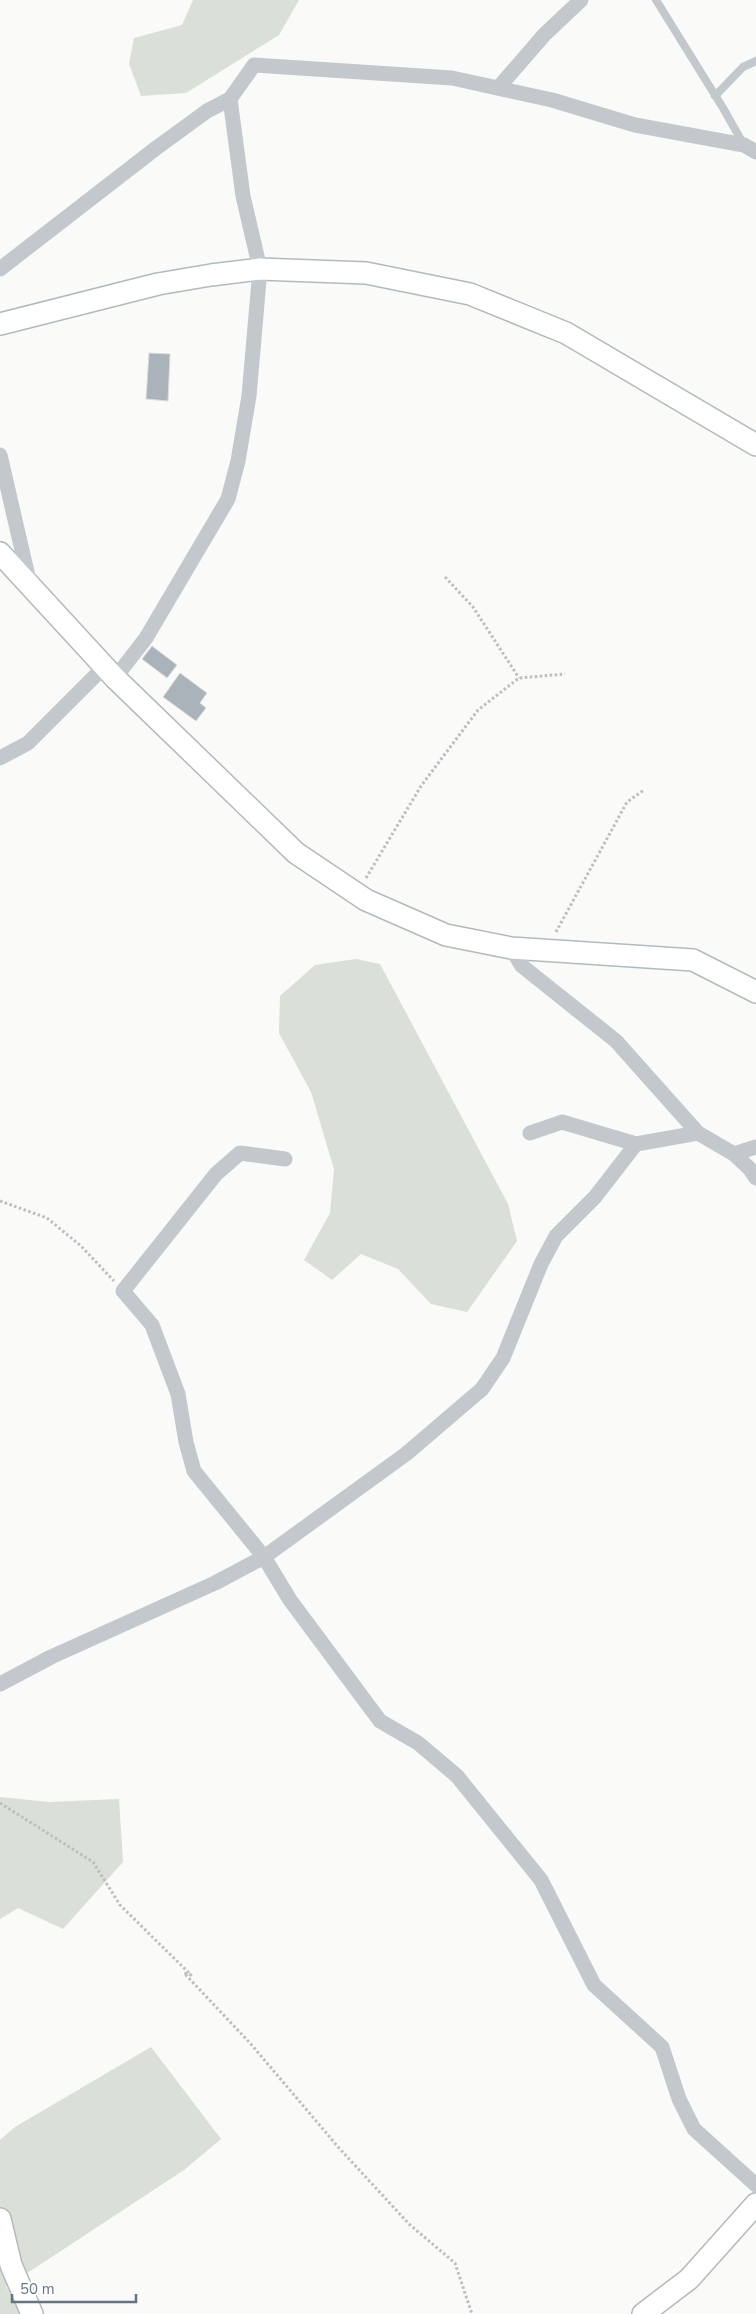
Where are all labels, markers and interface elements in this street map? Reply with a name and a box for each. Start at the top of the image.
scale bar [12,2272,136,2304]
text: 50 m [20,2279,55,2299]

